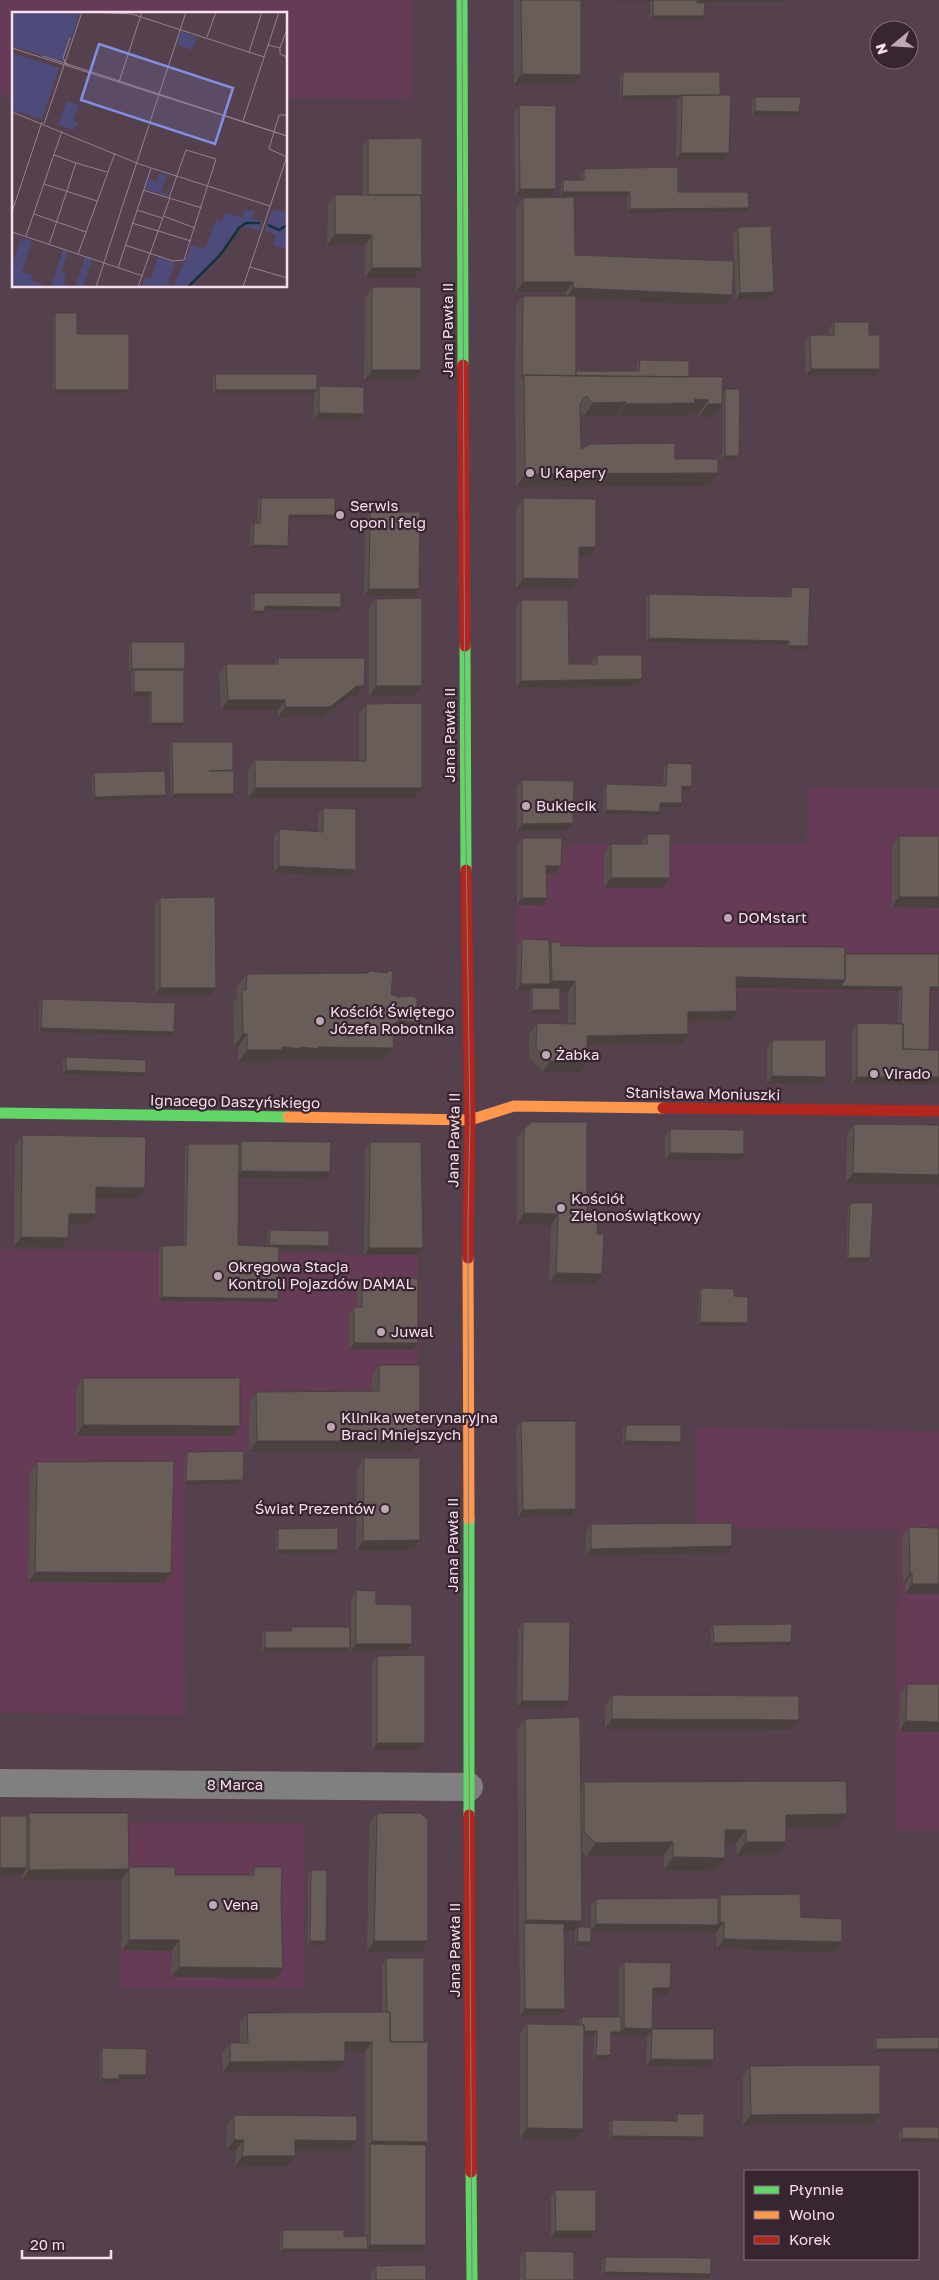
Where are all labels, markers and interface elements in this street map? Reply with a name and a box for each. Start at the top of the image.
inset map [12,12,288,288]
north arrow [869,20,919,70]
text: N [871,41,891,57]
street label: Jana Pawła II [438,282,456,378]
place label: U Kapery [540,463,607,481]
marker: U Kapery [524,467,536,479]
place label: Serwis opon i felg [350,496,426,531]
marker: Serwis opon i felg [334,509,346,521]
street label: Jana Pawła II [440,687,458,783]
place label: Bukiecik [536,796,598,814]
marker: Bukiecik [520,800,532,812]
place label: DOMstart [738,908,807,926]
marker: DOMstart [722,912,734,924]
place label: Kościół Świętego Józefa Robotnika [330,1002,454,1037]
marker: Kościół Świętego Józefa Robotnika [314,1015,326,1027]
place label: Żabka [556,1045,600,1063]
marker: Żabka [540,1049,552,1061]
place label: Virado [884,1064,930,1082]
marker: Virado [868,1068,880,1080]
street label: Stanisława Moniuszki [625,1083,781,1103]
street label: Ignacego Daszyńskiego [150,1091,320,1111]
street label: Jana Pawła II [443,1092,463,1188]
place label: Kościół Zielonoświątkowy [571,1189,702,1224]
marker: Kościół Zielonoświątkowy [555,1202,567,1214]
place label: Okręgowa Stacja Kontroli Pojazdów DAMAL [228,1257,414,1292]
marker: Okręgowa Stacja Kontroli Pojazdów DAMAL [212,1270,224,1282]
place label: Juwal [391,1322,434,1340]
marker: Juwal [375,1326,387,1338]
place label: Klinika weterynaryjna Braci Mniejszych [341,1408,498,1443]
marker: Klinika weterynaryjna Braci Mniejszych [325,1421,337,1433]
street label: Jana Pawła II [443,1497,461,1593]
place label: Świat Prezentów [255,1499,375,1517]
marker: Świat Prezentów [379,1503,391,1515]
street label: 8 Marca [207,1775,263,1793]
place label: Vena [223,1895,259,1913]
marker: Vena [207,1899,219,1911]
street label: Jana Pawła II [445,1902,463,1998]
legend [744,2170,919,2260]
text: Płynnie [789,2180,844,2198]
text: Wolno [789,2205,835,2223]
scale bar [22,2228,111,2260]
text: Korek [789,2230,831,2248]
text: 20 m [30,2235,65,2253]

